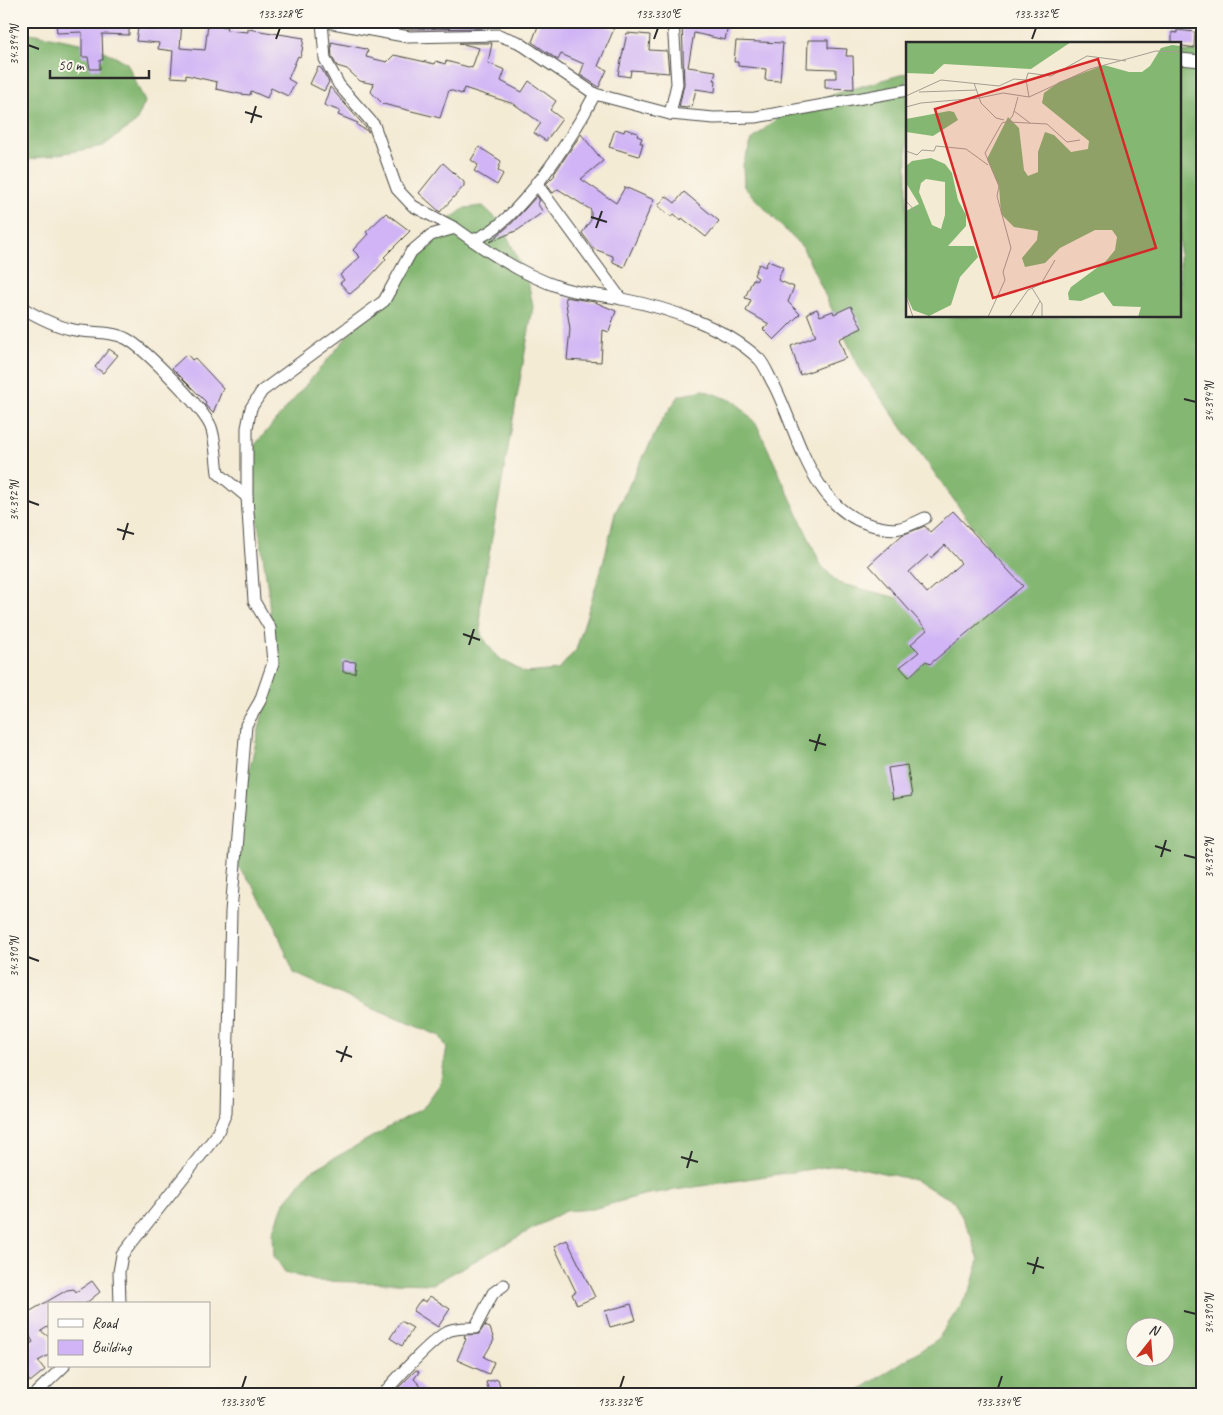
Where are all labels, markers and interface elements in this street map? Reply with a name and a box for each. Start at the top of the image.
text: 133.328°E [258,6,304,22]
text: 133.330°E [636,6,682,22]
text: 133.332°E [1014,6,1060,22]
text: 34.394°N [6,23,22,65]
inset map [906,42,1180,318]
scale bar [50,48,149,80]
text: 50 m [58,56,85,75]
text: 34.394°N [1201,380,1217,422]
text: 34.392°N [6,479,22,521]
text: 34.392°N [1201,836,1217,878]
text: 34.390°N [6,935,22,977]
text: 34.390°N [1201,1292,1217,1334]
legend [48,1302,210,1368]
text: Road [92,1314,119,1333]
north arrow [1126,1318,1176,1368]
text: N [1147,1321,1163,1340]
text: Building [92,1338,132,1357]
text: 133.330°E [220,1394,266,1410]
text: 133.332°E [598,1394,644,1410]
text: 133.334°E [976,1394,1022,1410]

